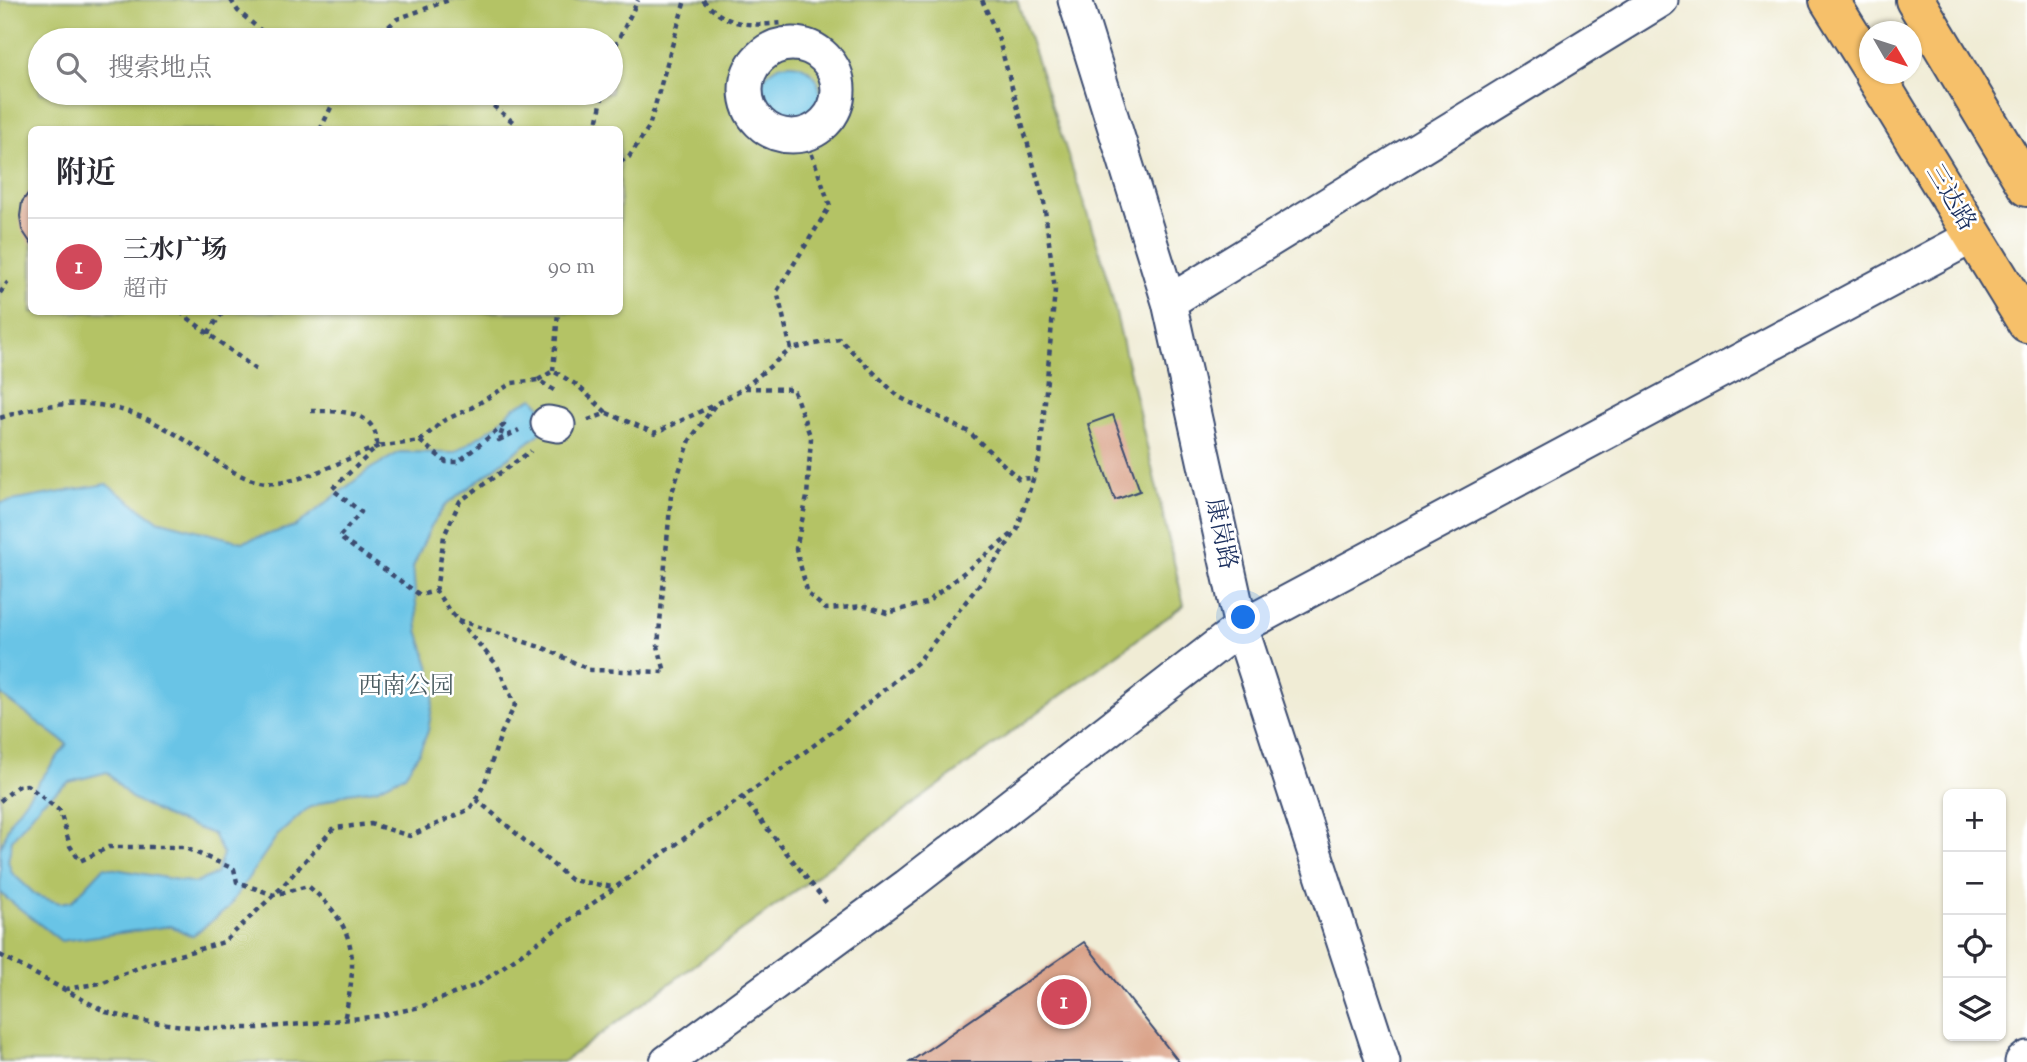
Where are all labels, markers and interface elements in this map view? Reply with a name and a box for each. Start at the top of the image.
north arrow [1859,21,1922,84]
search box [28,28,623,105]
icon: search [52,48,90,86]
text: 搜索地点 [108,51,212,88]
text: 附近 [56,153,116,196]
street label: 三达路 [1917,158,1983,238]
text: 三水广场 [123,233,227,270]
text: 1 [75,251,83,284]
text: 90 m [548,251,595,284]
text: 超市 [123,274,169,307]
street label: 康岗路 [1196,495,1244,573]
your location [1226,600,1260,634]
park label: 西南公园 [358,670,454,704]
map controls [1943,789,2006,1041]
button: + [1943,789,2006,852]
button: − [1943,852,2006,915]
button: locate [1943,915,2006,978]
pin: 1 [1041,976,1087,1028]
button: layers [1943,978,2006,1041]

